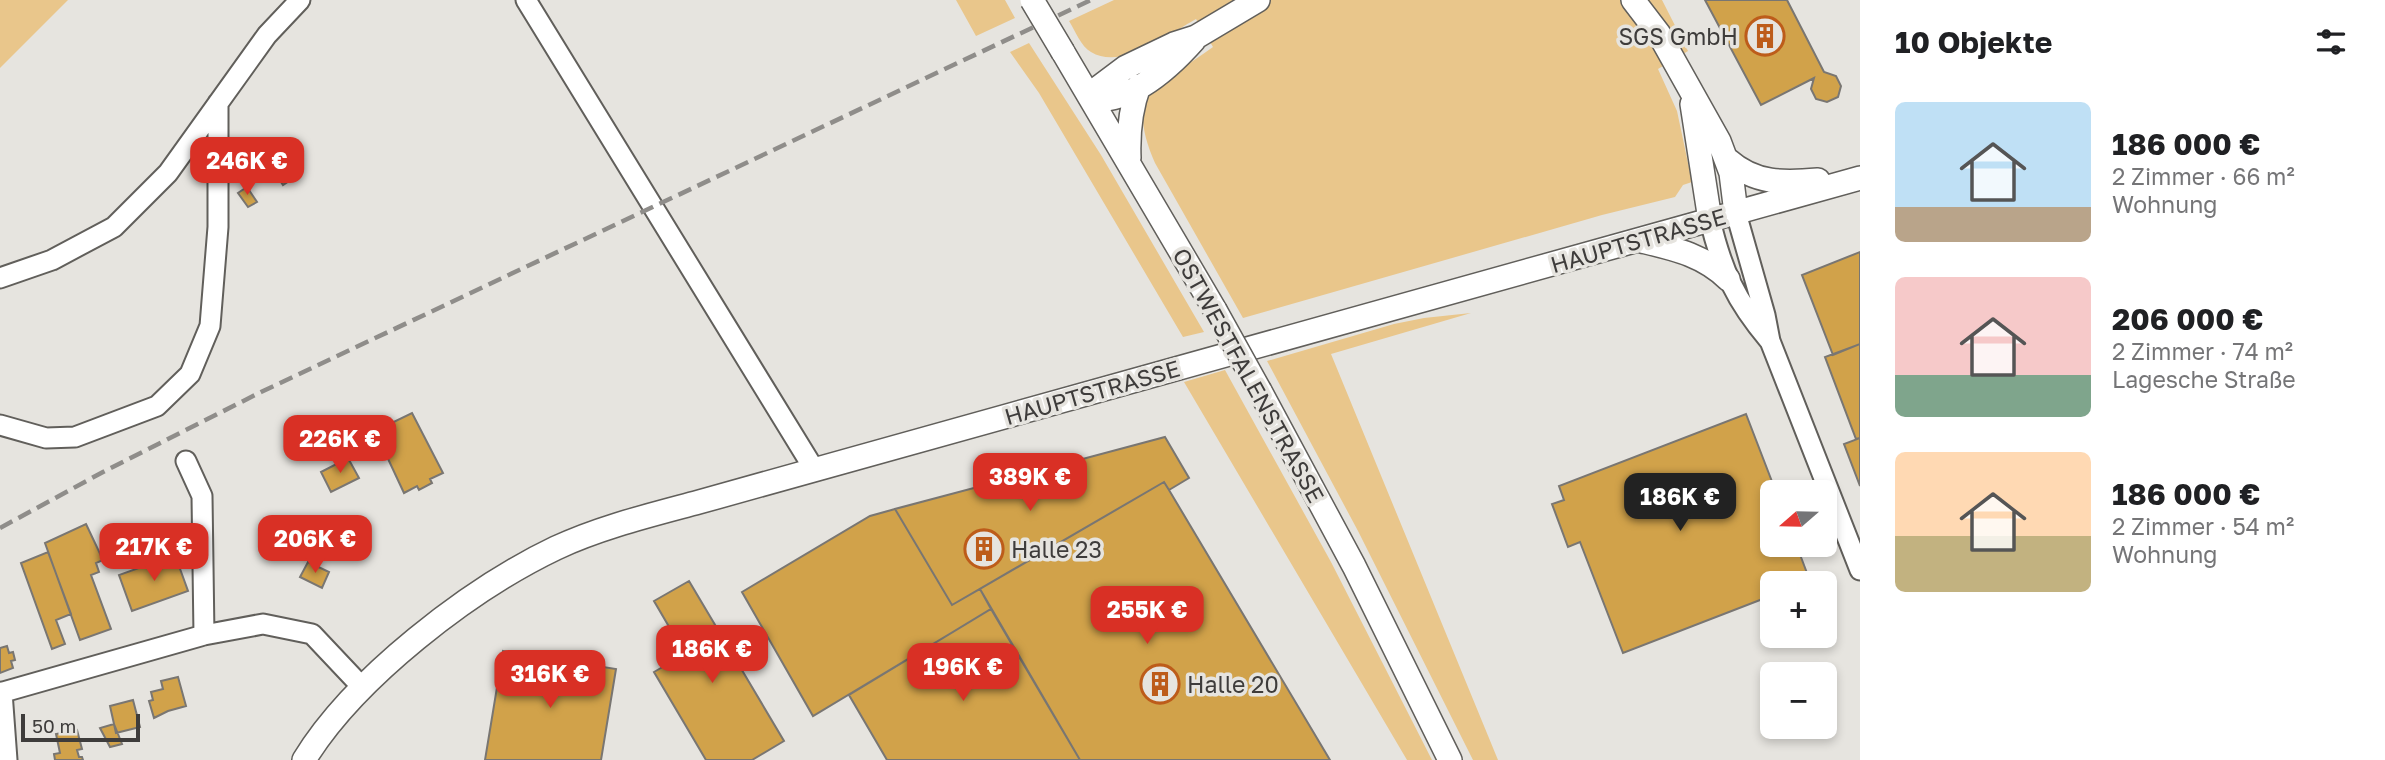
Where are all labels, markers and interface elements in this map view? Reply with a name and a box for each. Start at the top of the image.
building icon: SGS GmbH [1744,15,1786,57]
place label: SGS GmbH [1618,22,1738,50]
icon: filters [2312,23,2350,61]
text: 10 Objekte [1895,24,2052,60]
text: 186 000 € [2112,126,2260,162]
icon: home [1951,130,2035,214]
pin: 246K € [190,138,304,197]
text: 246K € [206,146,288,174]
text: 2 Zimmer · 66 m² [2112,162,2295,190]
text: Wohnung [2112,190,2217,218]
street label: HAUPTSTRASSE [1547,202,1729,278]
street label: OSTWESTFALENSTRASSE [1167,243,1331,507]
text: 206 000 € [2112,301,2264,337]
icon: home [1951,305,2035,389]
text: 2 Zimmer · 74 m² [2112,337,2293,365]
street label: HAUPTSTRASSE [1001,354,1183,430]
text: Lagesche Straße [2112,365,2296,393]
pin: 226K € [283,416,397,475]
text: 226K € [299,424,381,452]
pin: 389K € [973,454,1087,513]
text: 389K € [989,462,1071,490]
pin: 186K € [1623,474,1737,533]
text: 186 000 € [2112,476,2260,512]
north arrow [1760,480,1838,556]
map controls [1760,480,1837,739]
icon: home [1951,480,2035,564]
text: 186K € [1640,482,1720,510]
text: 2 Zimmer · 54 m² [2112,512,2294,540]
pin: 206K € [258,516,372,575]
pin: 217K € [97,524,211,583]
text: 206K € [274,524,356,552]
building icon: Halle 23 [963,528,1005,570]
text: 217K € [115,532,193,560]
place label: Halle 23 [1011,535,1102,563]
text: Wohnung [2112,540,2217,568]
button: + [1760,571,1837,648]
pin: 255K € [1090,586,1204,646]
text: 255K € [1107,595,1187,623]
pin: 186K € [655,626,769,685]
text: 186K € [672,634,752,662]
pin: 196K € [906,644,1020,703]
pin: 316K € [493,650,607,710]
text: 196K € [923,652,1003,680]
text: 316K € [510,659,590,687]
button: − [1760,662,1837,739]
building icon: Halle 20 [1139,663,1181,705]
place label: Halle 20 [1187,670,1279,698]
scale bar [21,711,140,743]
text: 50 m [32,714,76,737]

